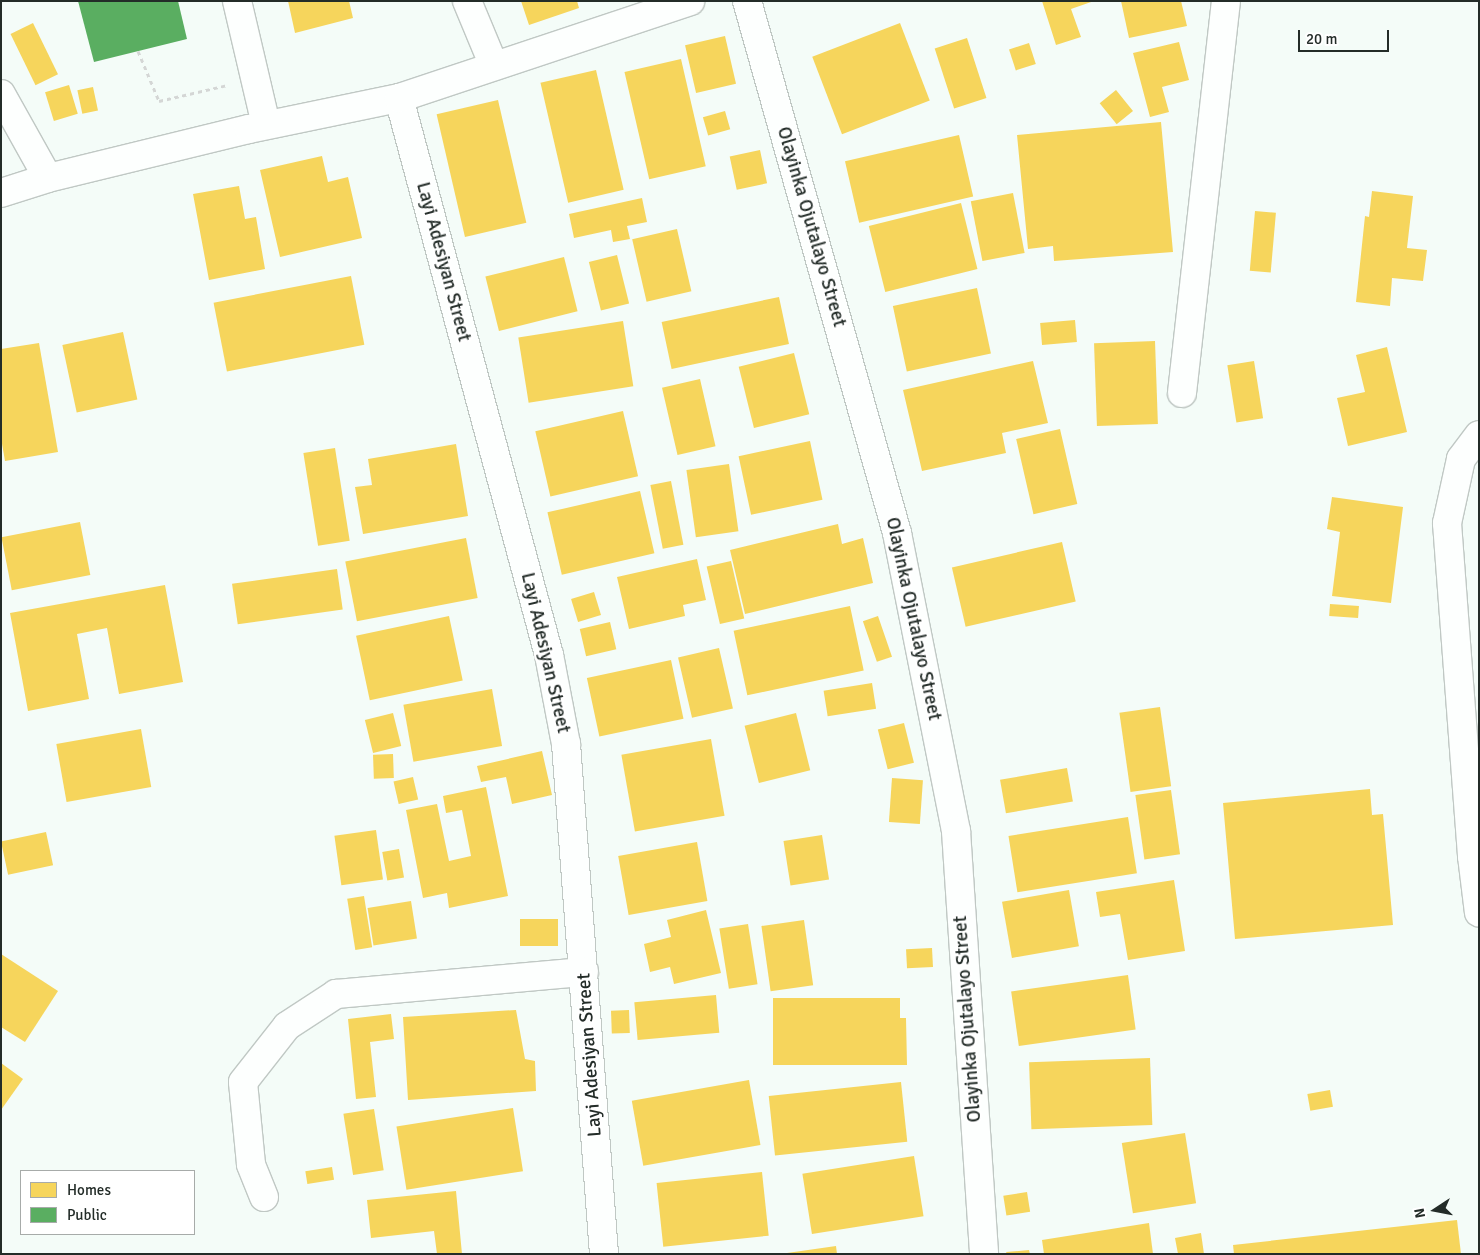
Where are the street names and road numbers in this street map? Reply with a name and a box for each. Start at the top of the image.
street label: Olayinka Ojutalayo Street [771,124,851,330]
street label: Layi Adesiyan Street [411,180,475,344]
street label: Olayinka Ojutalayo Street [880,515,946,723]
street label: Layi Adesiyan Street [515,570,575,736]
street label: Olayinka Ojutalayo Street [949,915,987,1123]
street label: Layi Adesiyan Street [573,972,607,1138]

